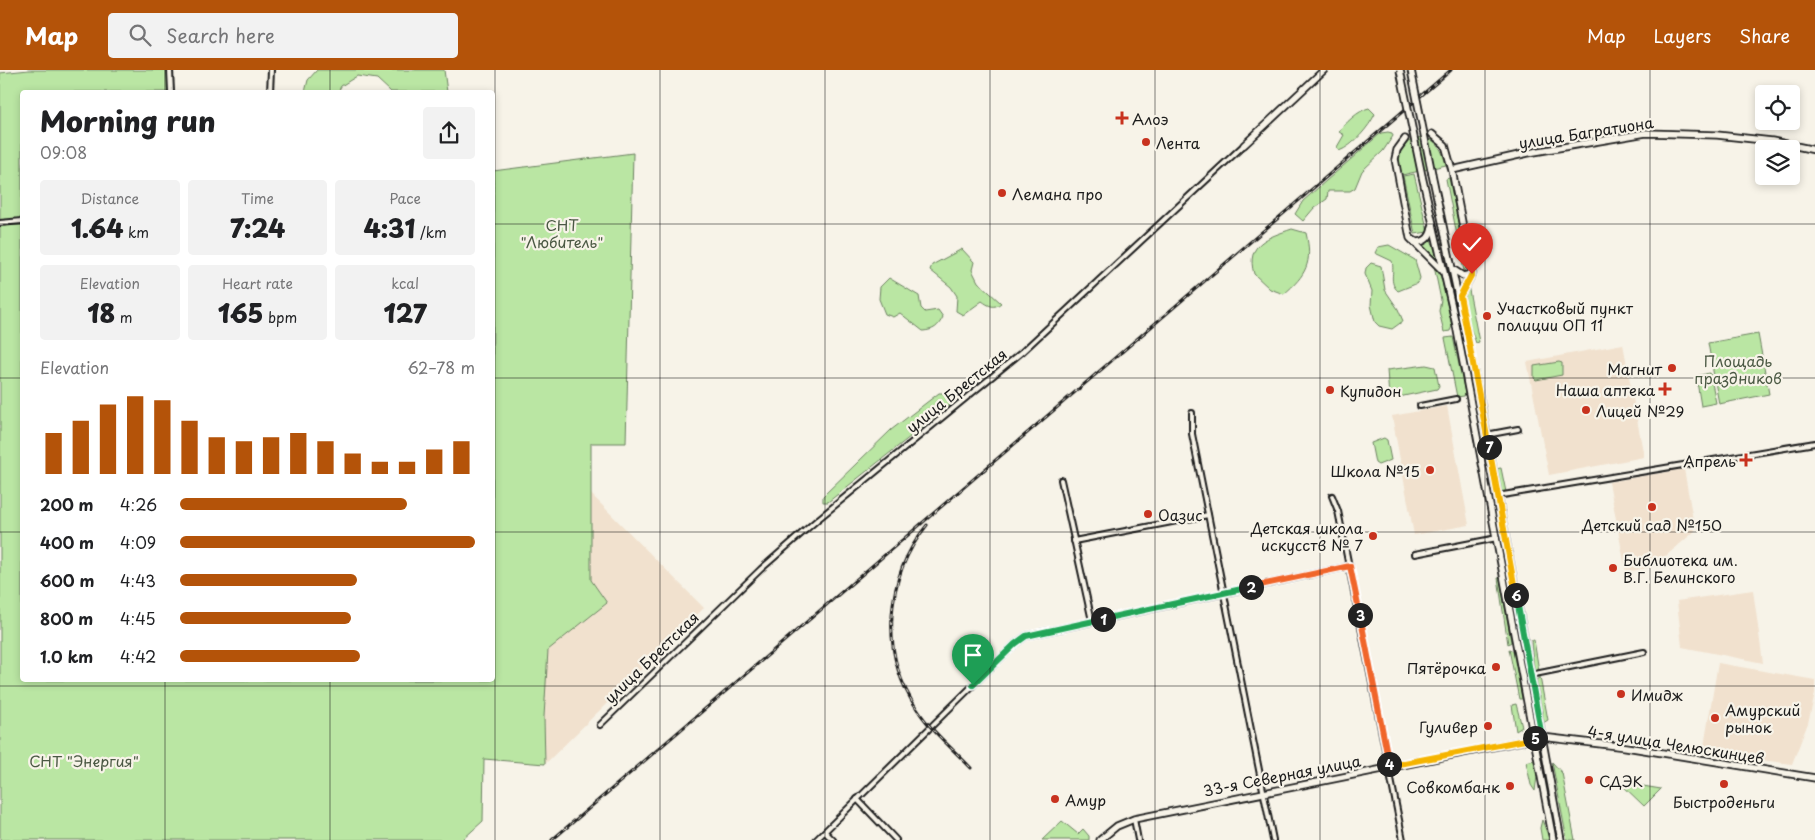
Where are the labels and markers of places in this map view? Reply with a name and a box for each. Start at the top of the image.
place label: Алоэ [1132,107,1168,130]
marker: Алоэ [1116,112,1128,124]
place label: Лента [1156,131,1201,154]
marker: Лента [1140,136,1152,148]
place label: Лемана про [1012,182,1103,205]
marker: Лемана про [996,187,1008,199]
pin [1451,223,1493,274]
place label: Участковый пункт полиции ОП 11 [1497,296,1634,336]
marker: Участковый пункт полиции ОП 11 [1481,310,1493,322]
place label: Магнит [1607,357,1663,380]
marker: Магнит [1666,362,1678,374]
place label: Наша аптека [1556,378,1656,401]
place label: Купидон [1340,379,1402,402]
marker: Наша аптека [1659,383,1671,395]
marker: Купидон [1324,384,1336,396]
place label: Лицей №29 [1596,399,1684,422]
marker: Лицей №29 [1580,404,1592,416]
pin: 7 [1476,434,1502,460]
place label: Апрель [1683,449,1736,472]
marker: Апрель [1740,454,1752,466]
place label: Школа №15 [1330,459,1420,482]
marker: Школа №15 [1424,464,1436,476]
marker: Детский сад №150 [1646,501,1658,513]
place label: Оазис [1158,503,1202,526]
marker: Оазис [1142,508,1154,520]
place label: Детский сад №150 [1581,513,1722,536]
place label: Детская школа искусств № 7 [1250,516,1364,556]
marker: Детская школа искусств № 7 [1367,530,1379,542]
place label: Библиотека им. В.Г. Белинского [1623,548,1738,588]
marker: Библиотека им. В.Г. Белинского [1607,562,1619,574]
pin: 2 [1238,574,1264,600]
pin: 6 [1504,582,1528,608]
pin: 3 [1348,602,1372,628]
pin: 1 [1090,606,1116,632]
pin [952,634,994,685]
place label: Пятёрочка [1407,656,1487,679]
marker: Пятёрочка [1490,661,1502,673]
place label: Имидж [1631,683,1683,706]
marker: Имидж [1615,688,1627,700]
place label: Амурский рынок [1725,698,1800,738]
marker: Амурский рынок [1709,712,1721,724]
place label: Гуливер [1419,715,1478,738]
marker: Гуливер [1482,720,1494,732]
pin: 5 [1522,726,1548,750]
pin: 4 [1376,752,1402,776]
place label: СДЭК [1599,769,1643,792]
marker: СДЭК [1583,774,1595,786]
place label: Совкомбанк [1406,775,1500,798]
marker: Быстроденьги [1718,778,1730,790]
marker: Совкомбанк [1504,780,1516,792]
place label: Амур [1065,788,1106,811]
place label: Быстроденьги [1673,790,1775,813]
marker: Амур [1049,793,1061,805]

